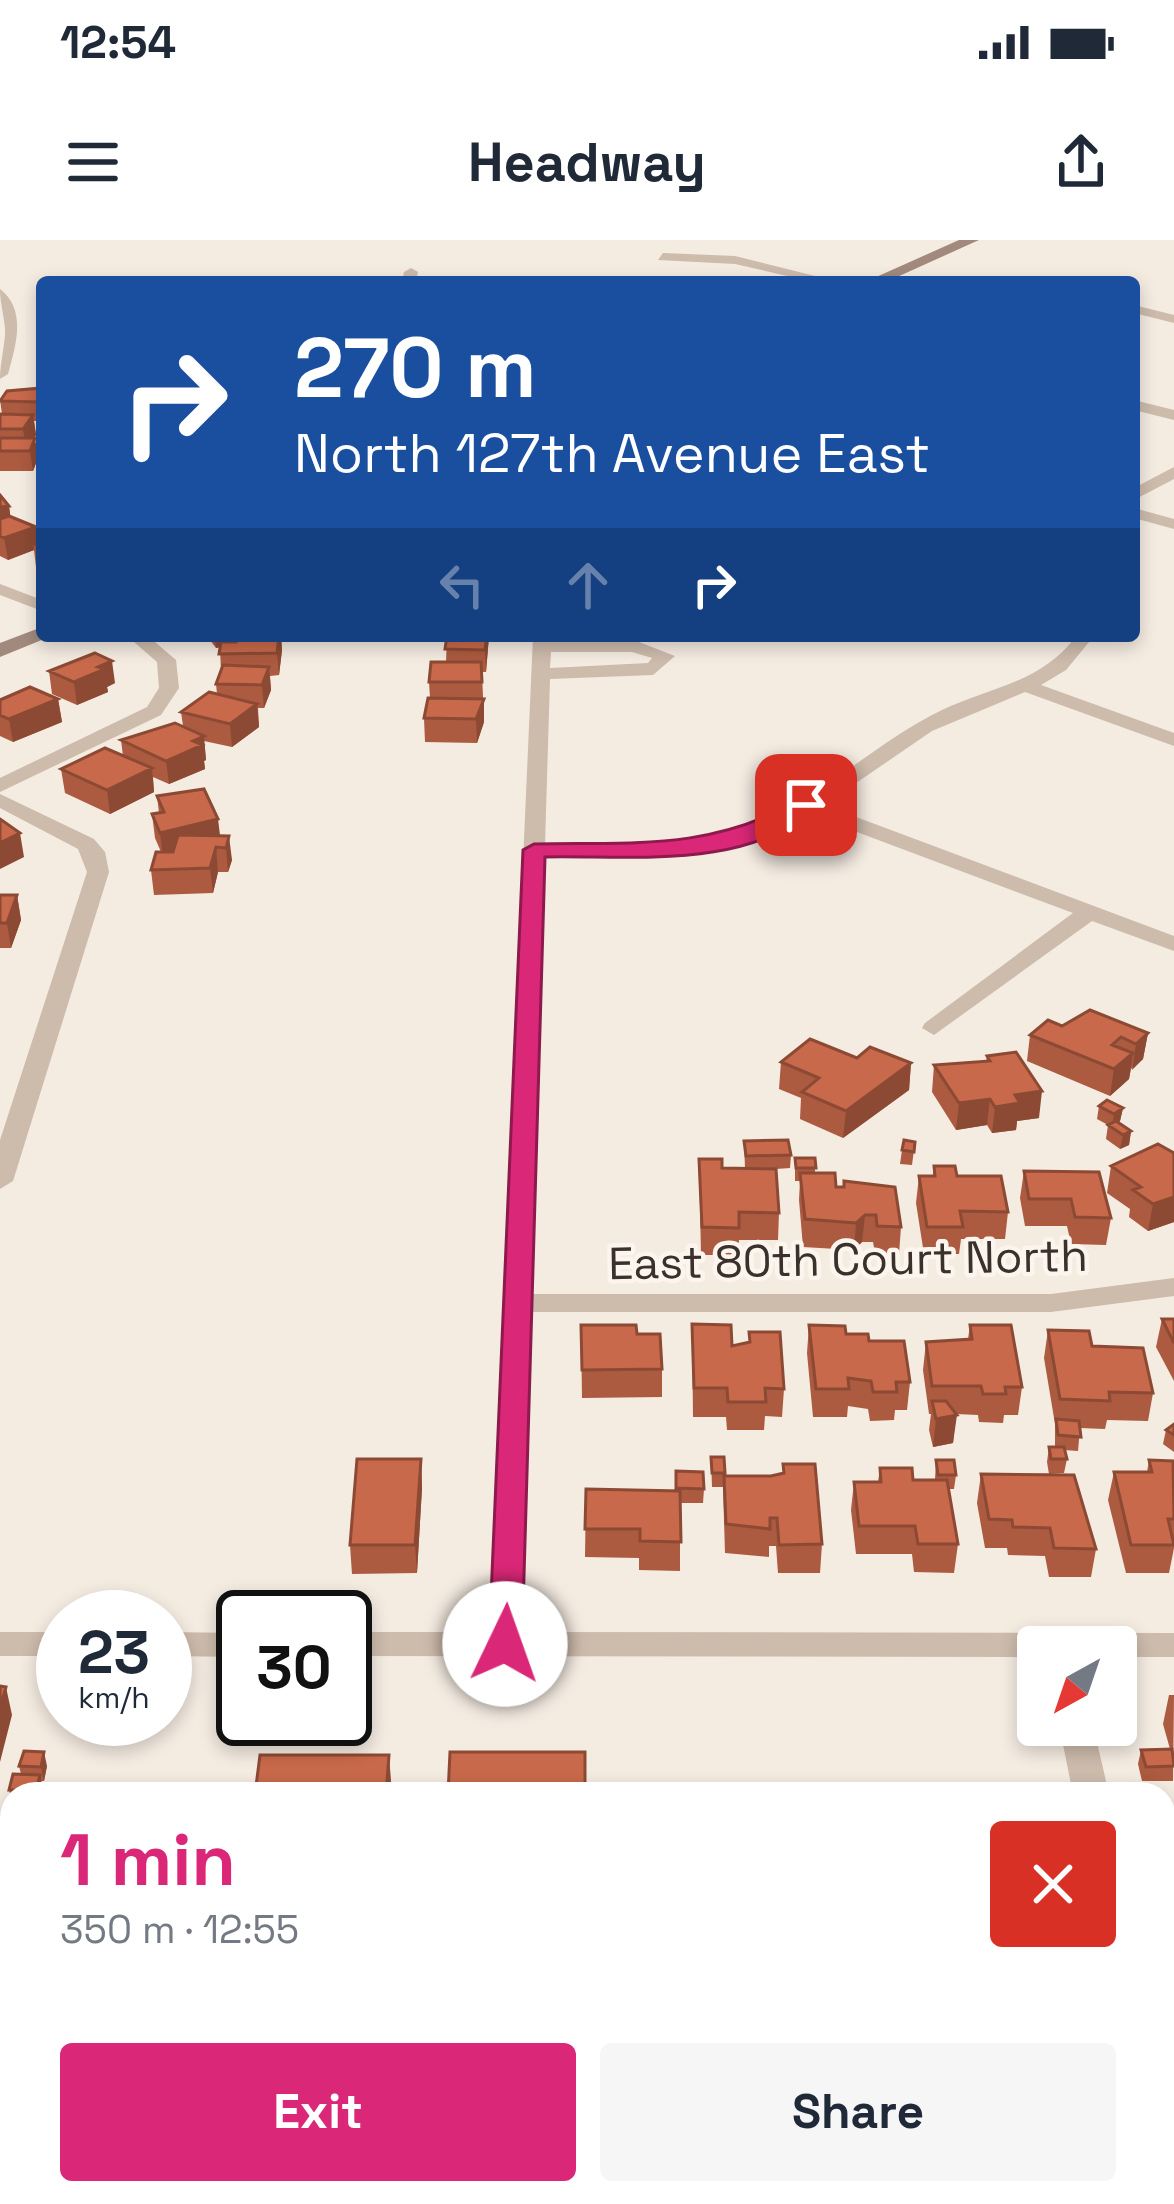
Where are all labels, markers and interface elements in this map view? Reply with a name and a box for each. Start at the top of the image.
text: 12:54 [60,14,176,71]
text: Headway [468,128,706,197]
icon: menu [60,129,126,195]
icon: share [1048,129,1114,195]
text: 270 m [294,314,537,422]
icon: right [96,324,252,480]
text: North 127th Avenue East [294,419,930,488]
icon: left [429,552,495,618]
icon: ahead [555,552,621,618]
icon: right [681,552,747,618]
pin [755,754,857,856]
icon: arrive [773,772,839,838]
street label: East 80th Court North [608,1227,1088,1292]
position arrow [442,1581,568,1707]
speed limit sign: 30 [216,1590,372,1746]
text: 23 [78,1614,150,1691]
north arrow [1017,1626,1137,1746]
map controls [1017,1626,1137,1746]
text: km/h [78,1678,150,1717]
text: 1 min [60,1814,236,1906]
button: close [990,1821,1116,1947]
text: 350 m · 12:55 [60,1905,299,1954]
button: Exit [60,2043,576,2181]
button: Share [600,2043,1116,2181]

